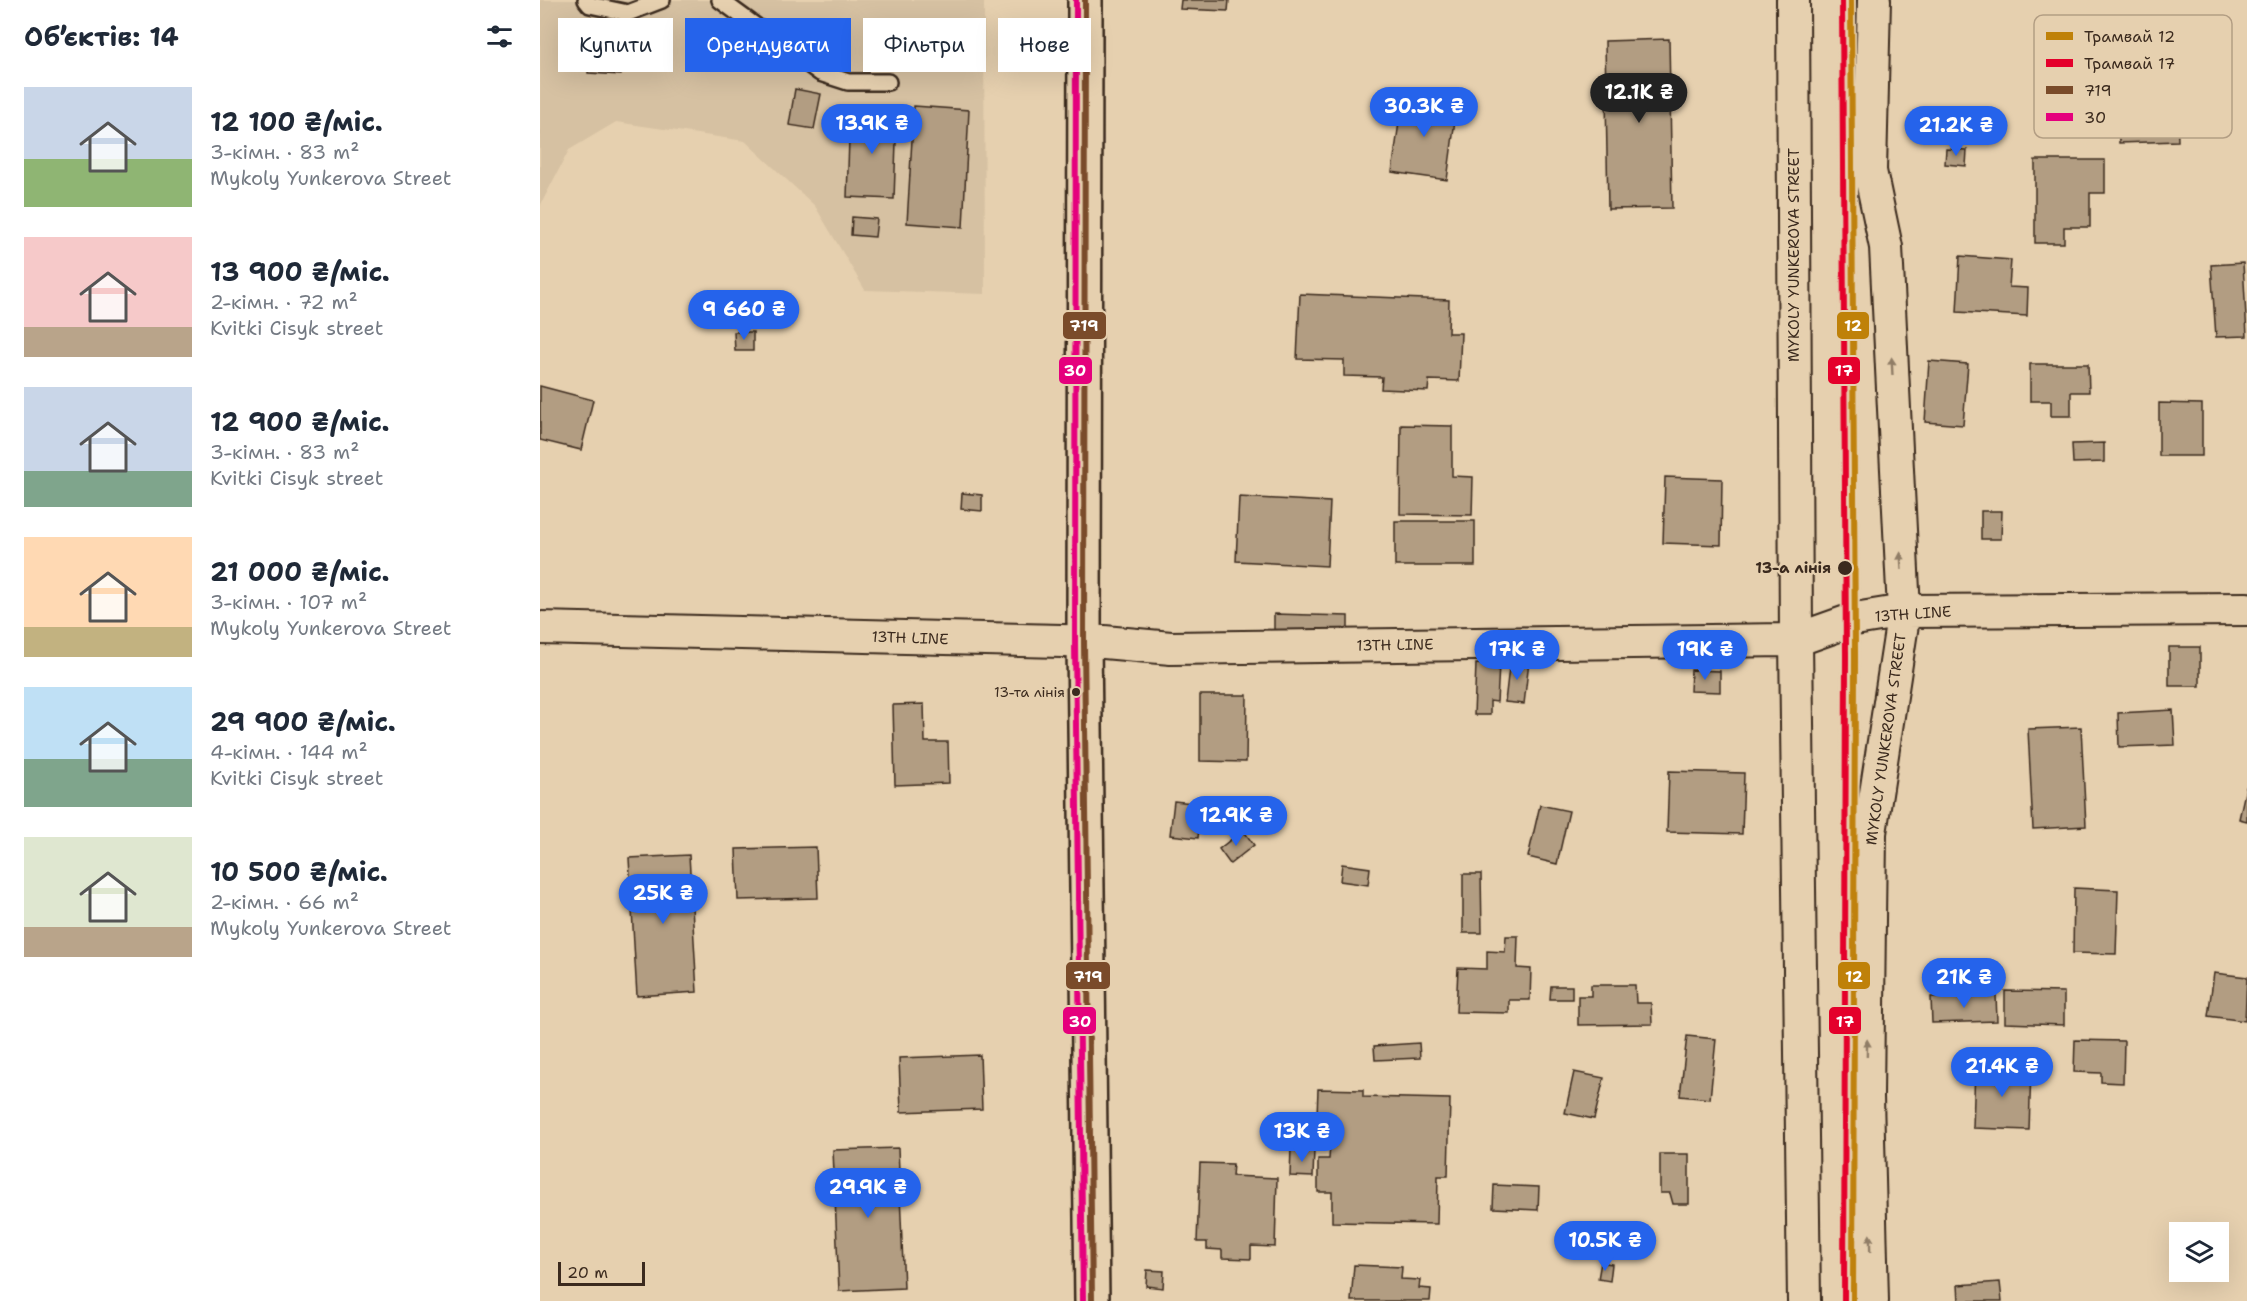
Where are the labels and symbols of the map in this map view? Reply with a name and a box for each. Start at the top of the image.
legend [2034,15,2232,138]
text: Трамвай 12 [2084,26,2175,47]
text: Трамвай 17 [2084,53,2175,74]
pin: 12.1K ₴ [1584,73,1694,124]
text: 719 [2084,80,2112,101]
pin: 30.3K ₴ [1369,87,1479,138]
pin: 13.9K ₴ [817,104,927,155]
pin: 21.2K ₴ [1901,106,2011,157]
text: 30 [2084,107,2106,128]
street label: MYKOLY YUNKEROVA STREET [1784,148,1804,362]
pin: 9 660 ₴ [689,290,799,341]
line badge: 719 [1062,311,1107,340]
line badge: 12 [1836,311,1870,340]
text: 719 [1070,315,1098,336]
text: 12 [1844,315,1862,336]
line badge: 30 [1058,356,1093,385]
line badge: 17 [1827,356,1861,385]
one-way arrow [1887,357,1896,376]
text: 30 [1064,360,1086,381]
text: 17 [1835,360,1853,381]
one-way arrow [1897,552,1906,571]
place label: 13-а лінія [1755,558,1831,578]
marker: 13-а лінія [1836,559,1854,577]
street label: 13TH LINE [1874,601,1952,627]
street label: 13TH LINE [871,627,949,649]
pin: 17K ₴ [1475,630,1559,681]
pin: 19K ₴ [1663,630,1747,681]
street label: MYKOLY YUNKEROVA STREET [1861,632,1911,846]
street label: 13TH LINE [1356,634,1434,656]
place label: 13-та лінія [994,683,1065,701]
marker: 13-та лінія [1070,686,1082,698]
pin: 12.9K ₴ [1181,796,1291,847]
pin: 25K ₴ [621,874,705,925]
pin: 21K ₴ [1922,958,2006,1009]
line badge: 719 [1065,961,1111,990]
line badge: 12 [1837,961,1871,990]
text: 719 [1074,966,1102,987]
text: 12 [1845,966,1863,987]
line badge: 30 [1062,1006,1097,1035]
line badge: 17 [1828,1006,1862,1035]
text: 30 [1069,1011,1091,1032]
text: 17 [1836,1011,1854,1032]
one-way arrow [1863,1038,1872,1057]
pin: 21.4K ₴ [1947,1047,2057,1098]
pin: 13K ₴ [1260,1112,1344,1163]
pin: 29.9K ₴ [813,1168,923,1219]
pin: 10.5K ₴ [1550,1221,1660,1272]
one-way arrow [1865,1233,1875,1252]
scale bar [558,1259,645,1286]

